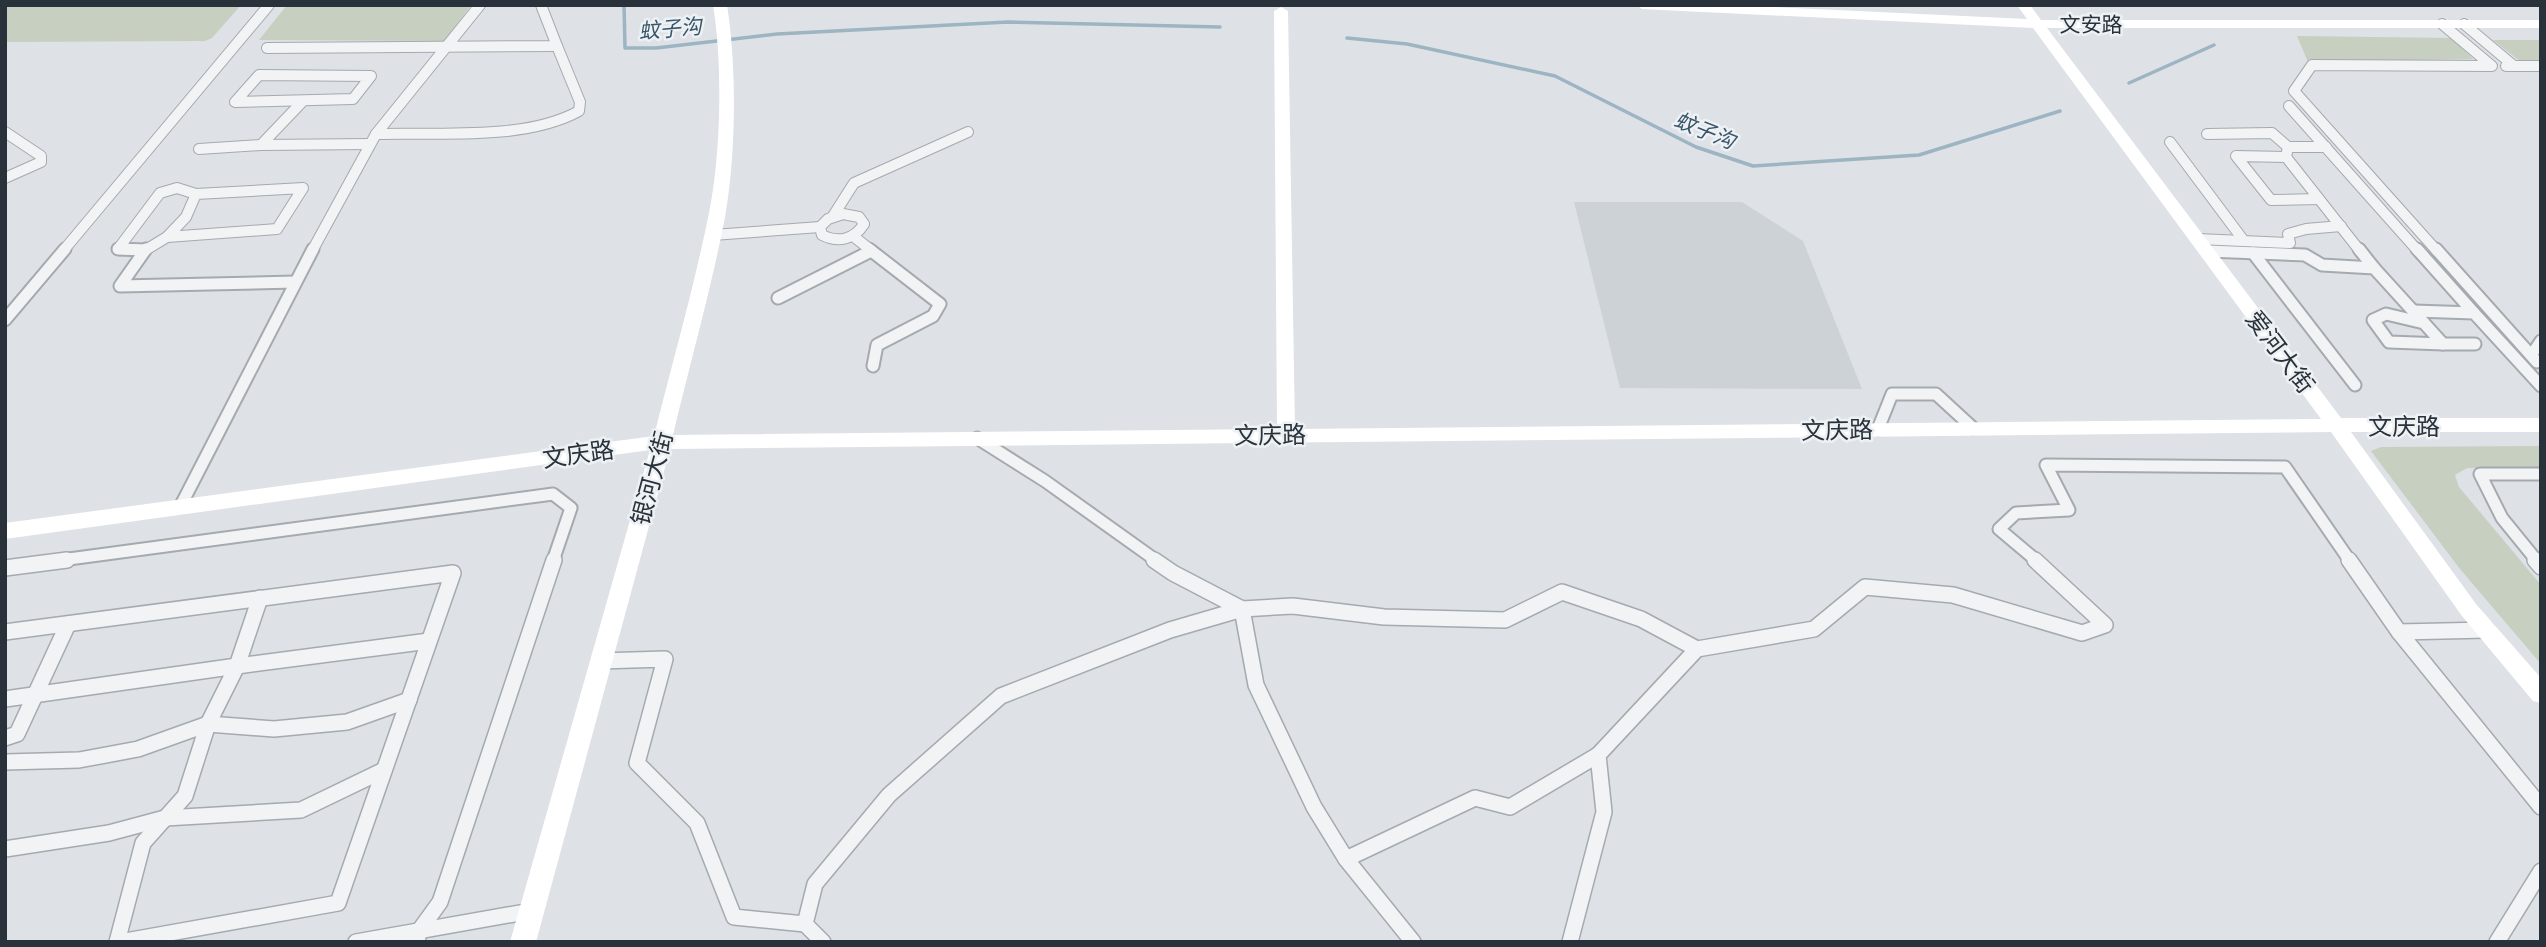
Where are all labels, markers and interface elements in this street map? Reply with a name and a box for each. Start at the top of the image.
street label: 文安路 [2060,11,2123,37]
water label: 蚊子沟 [637,12,705,44]
water label: 蚊子沟 [1671,106,1741,155]
street label: 爱河大街 [2241,304,2321,398]
street label: 文庆路 [2368,411,2440,440]
street label: 文庆路 [1801,414,1873,444]
street label: 文庆路 [1234,419,1306,449]
street label: 银河大街 [625,428,677,528]
street label: 文庆路 [540,434,616,472]

